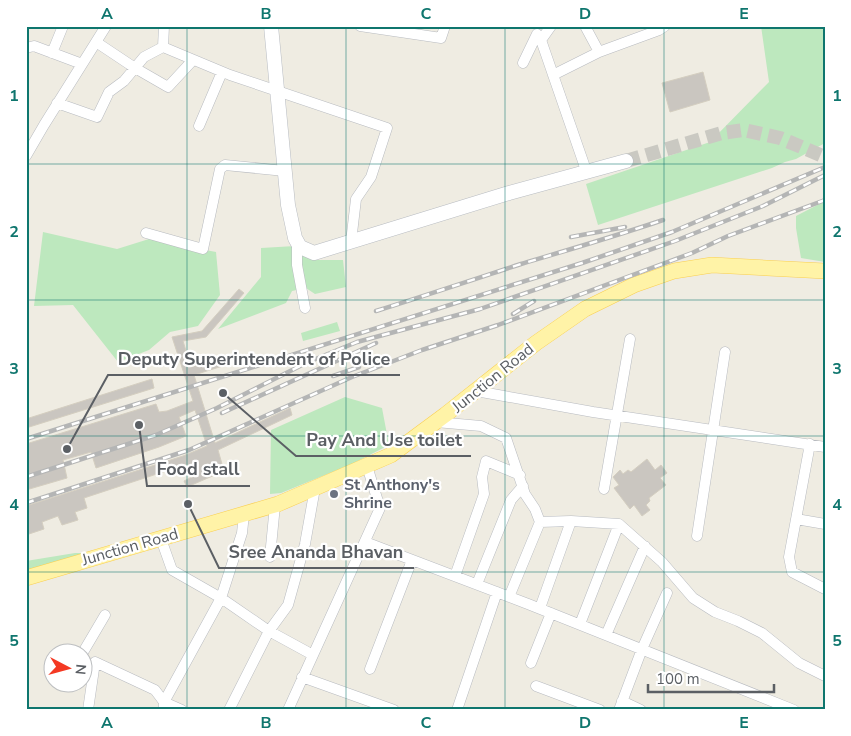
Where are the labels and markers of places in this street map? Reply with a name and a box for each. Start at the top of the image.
callout: Deputy Superintendent of Police [108,342,400,375]
callout: Pay And Use toilet [296,423,471,456]
callout: Food stall [147,453,250,486]
place label: St Anthony's Shrine [344,474,440,514]
marker: St Anthony's Shrine [328,488,340,500]
callout: Sree Ananda Bhavan [219,535,414,568]

